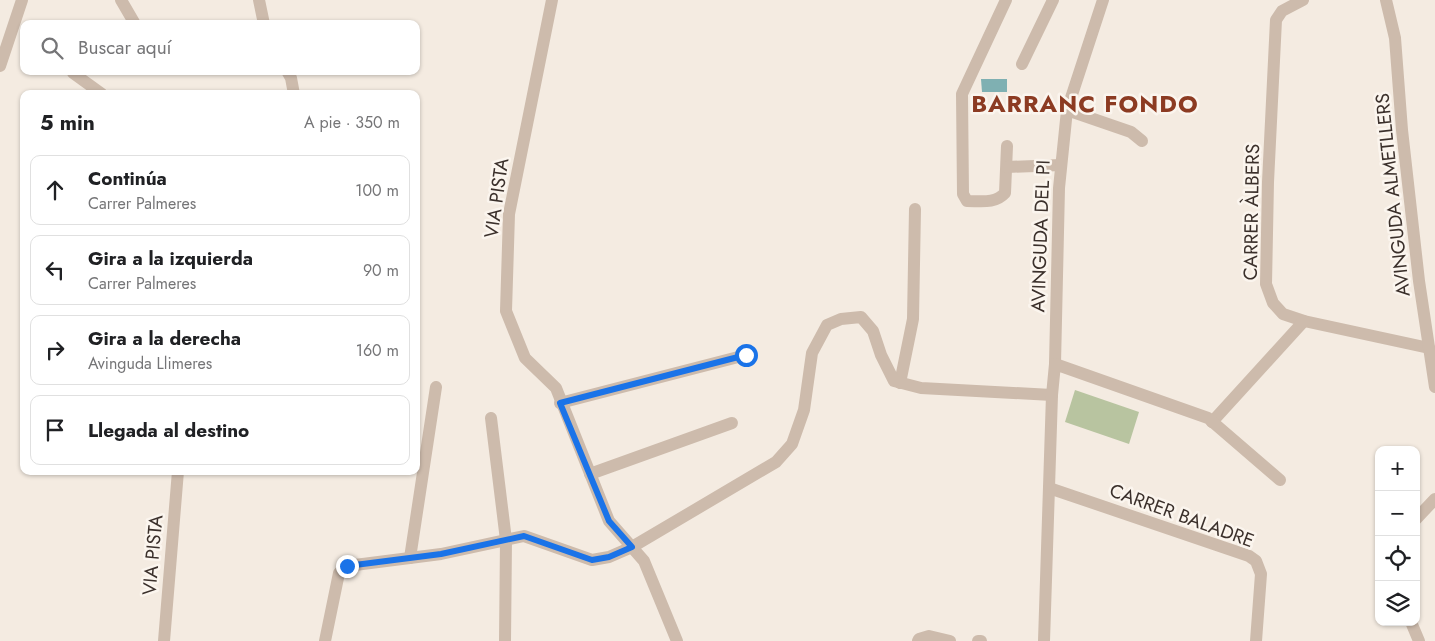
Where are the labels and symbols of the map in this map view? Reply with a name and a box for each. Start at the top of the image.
district label: BARRANC FONDO [971,86,1199,121]
street label: AVINGUDA ALMETLLERS [1368,92,1417,298]
street label: CARRER ÀLBERS [1237,144,1266,281]
street label: VIA PISTA [478,156,516,240]
street label: AVINGUDA DEL PI [1024,159,1057,313]
route start [735,344,758,367]
street label: CARRER BALADRE [1106,477,1258,554]
street label: VIA PISTA [136,513,169,596]
route end [336,555,359,578]

